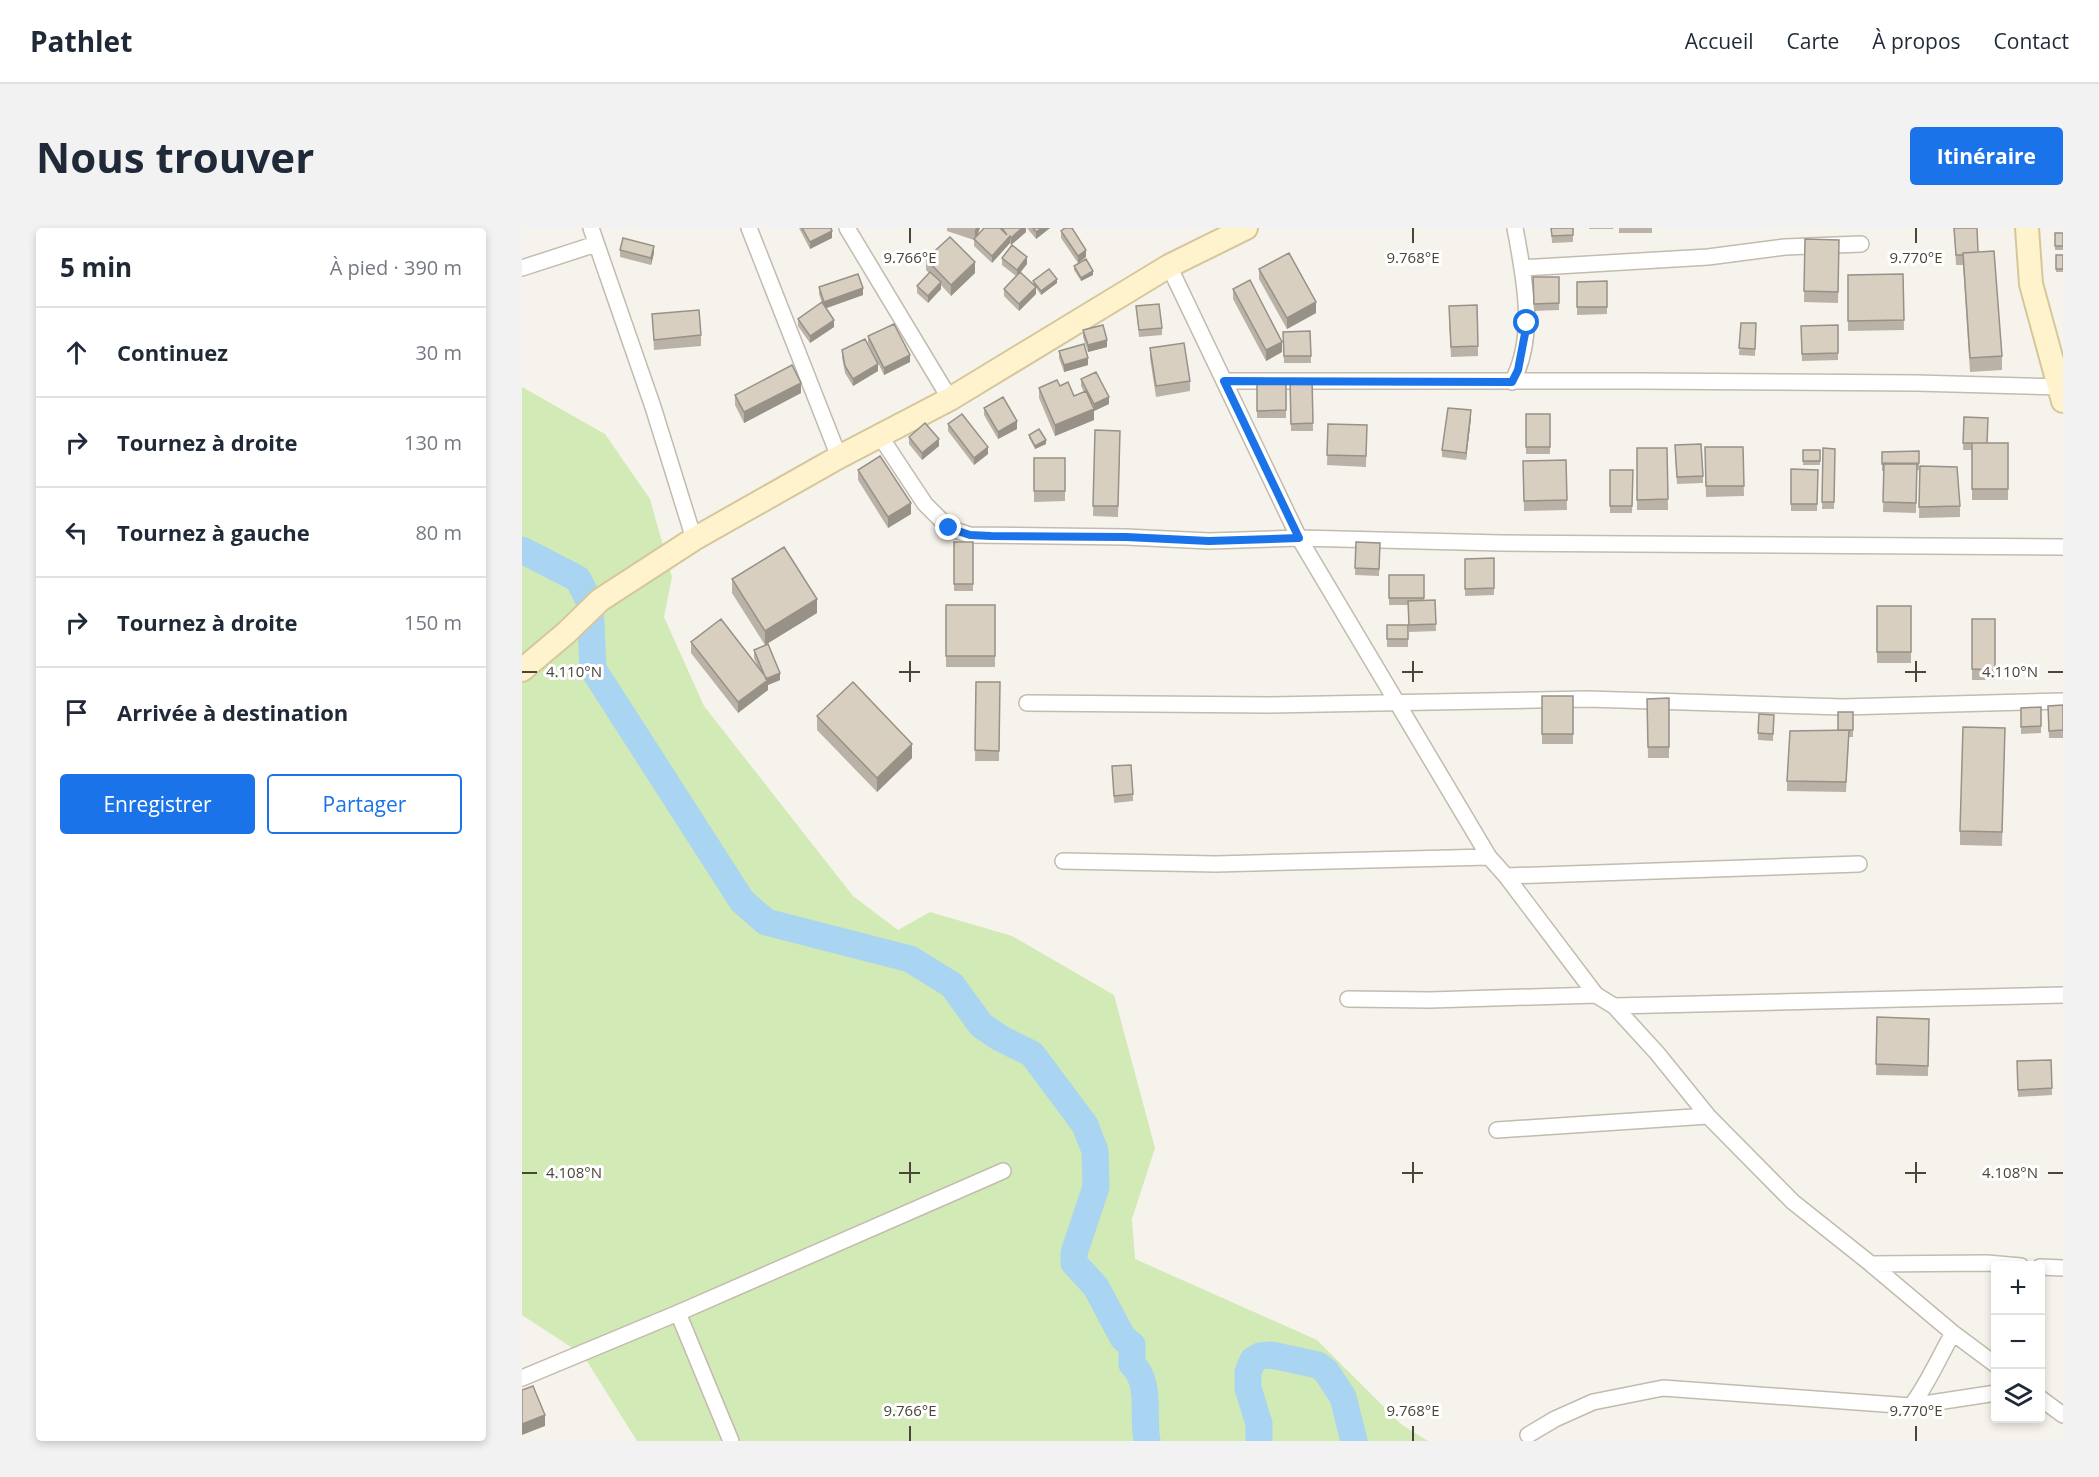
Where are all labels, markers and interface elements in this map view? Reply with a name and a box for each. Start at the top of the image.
text: Pathlet [30,22,132,60]
text: Accueil [1685,27,1753,55]
text: Carte [1786,27,1839,55]
text: À propos [1872,27,1961,55]
text: Contact [1994,27,2069,55]
button: Itinéraire [1910,127,2063,185]
text: Nous trouver [36,128,314,185]
text: 9.766°E [883,247,937,267]
text: 9.768°E [1386,247,1440,267]
text: 9.770°E [1889,247,1943,267]
text: 5 min [60,249,132,285]
text: À pied · 390 m [330,254,462,281]
route start [1513,309,1539,335]
icon: ahead [60,336,93,369]
text: Continuez [117,337,228,367]
text: 30 m [415,339,462,366]
icon: right [60,426,93,459]
text: Tournez à droite [117,427,298,457]
text: 130 m [404,429,462,456]
route end [935,514,961,540]
icon: left [60,516,93,549]
text: Tournez à gauche [117,517,310,547]
text: 80 m [415,519,462,546]
icon: right [60,606,93,639]
text: Tournez à droite [117,607,298,637]
text: 150 m [404,609,462,636]
text: 4.110°N [546,661,602,681]
text: 4.110°N [1982,661,2038,681]
icon: arrive [60,696,93,729]
text: Arrivée à destination [117,697,348,727]
button: Enregistrer [60,774,255,834]
button: Partager [267,774,462,834]
text: 4.108°N [546,1162,602,1182]
text: 4.108°N [1982,1162,2038,1182]
map controls [1991,1261,2045,1423]
button: + [1991,1261,2045,1315]
button: − [1991,1315,2045,1369]
button: layers [1991,1369,2045,1423]
text: 9.766°E [883,1400,937,1420]
text: 9.768°E [1386,1400,1440,1420]
text: 9.770°E [1889,1400,1943,1420]

